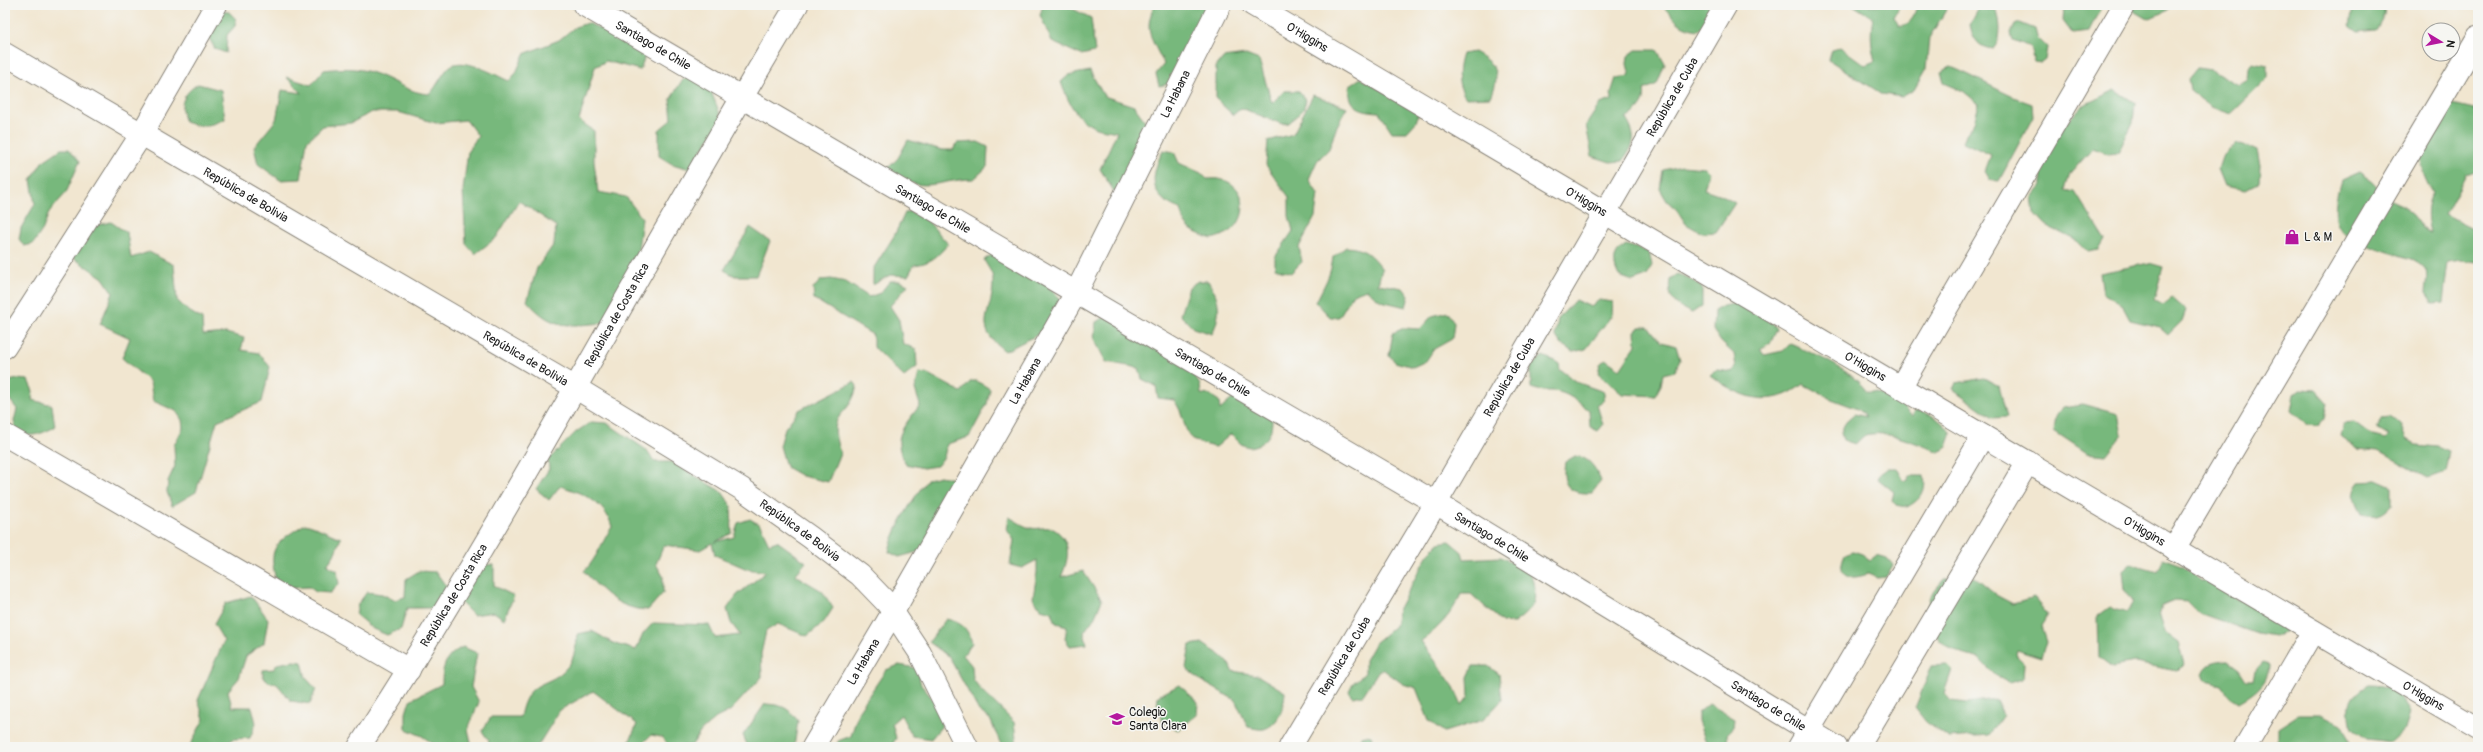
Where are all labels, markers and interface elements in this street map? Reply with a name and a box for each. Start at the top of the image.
street label: Santiago de Chile [612,17,694,73]
street label: O'Higgins [1284,19,1331,55]
north arrow [2421,22,2461,62]
text: N [2443,39,2457,49]
street label: República de Cuba [1643,54,1702,140]
street label: La Habana [1157,67,1194,121]
street label: República de Bolivia [200,164,292,226]
street label: Santiago de Chile [892,181,973,237]
street label: O'Higgins [1563,184,1610,220]
shop icon: L & M [2283,228,2301,246]
place label: L & M [2304,230,2332,245]
street label: República de Costa Rica [581,260,653,370]
street label: República de Bolivia [480,328,571,389]
street label: República de Cuba [1480,334,1538,420]
street label: Santiago de Chile [1172,344,1253,400]
street label: O'Higgins [1842,348,1889,385]
street label: La Habana [1006,355,1045,407]
street label: República de Bolivia [756,496,844,565]
street label: Santiago de Chile [1451,508,1532,566]
street label: O'Higgins [2121,513,2168,549]
street label: República de Costa Rica [417,541,491,649]
street label: República de Cuba [1315,613,1374,698]
street label: La Habana [844,635,883,688]
street label: Santiago de Chile [1728,677,1809,734]
street label: O'Higgins [2400,678,2447,714]
place label: Colegio Santa Clara [1129,705,1187,734]
school or university icon: Colegio Santa Clara [1108,710,1126,728]

